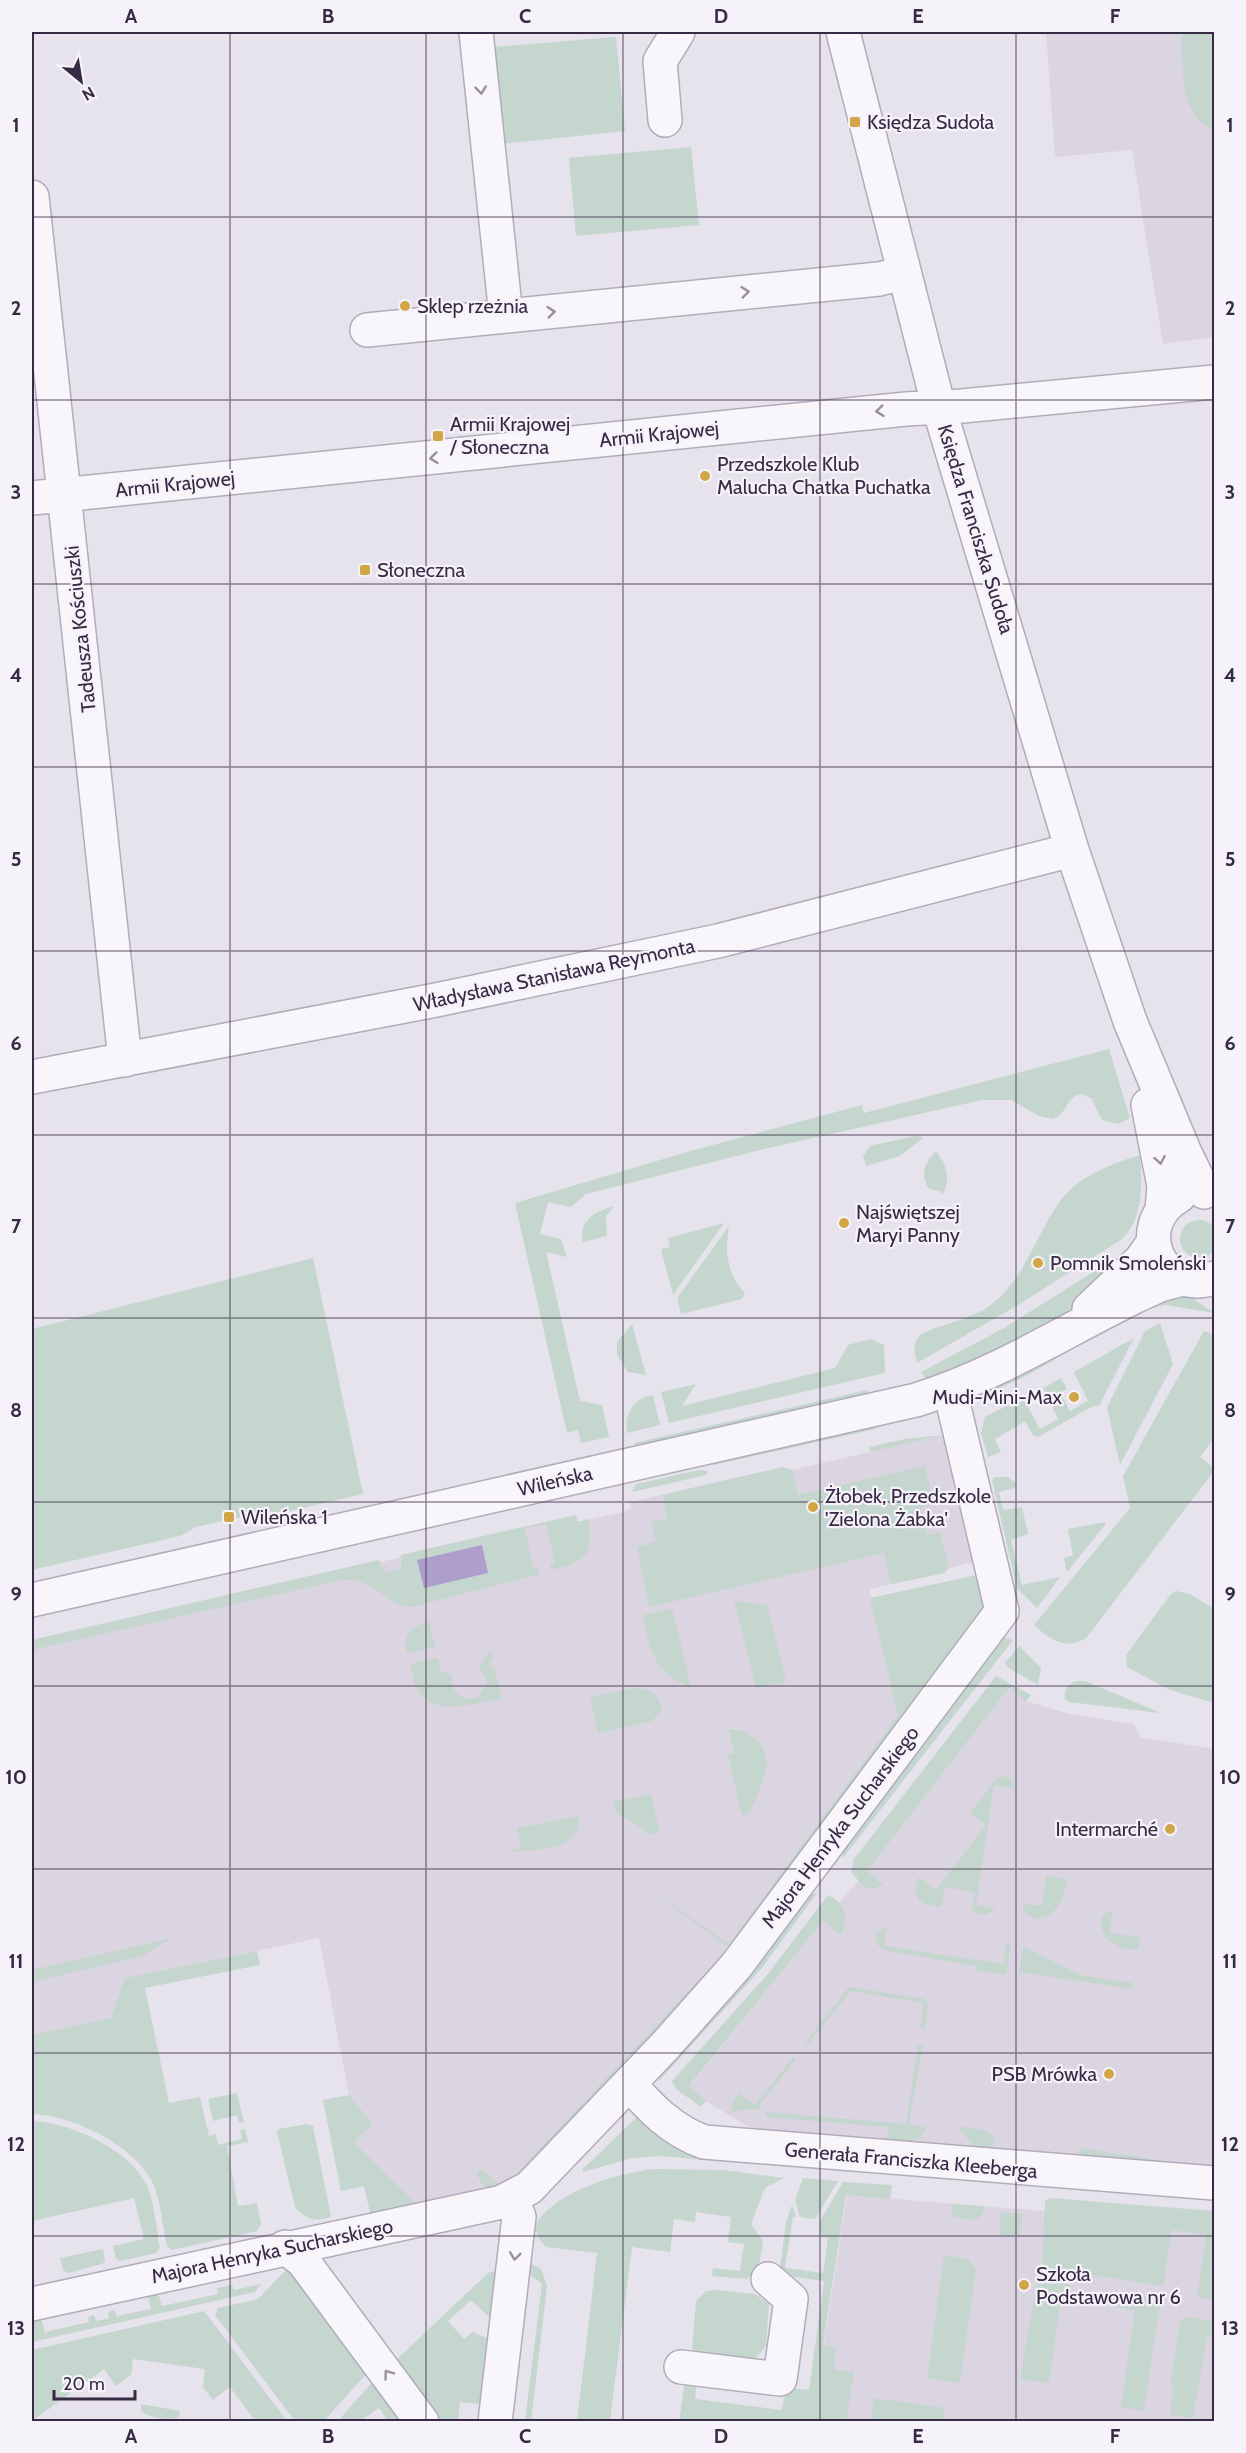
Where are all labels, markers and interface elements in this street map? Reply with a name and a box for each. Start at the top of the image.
text: A [125,4,138,28]
text: B [322,4,334,28]
text: C [519,4,531,28]
text: D [714,4,728,28]
text: E [912,4,924,28]
text: F [1110,4,1121,28]
north arrow [51,51,111,111]
text: N [79,83,98,105]
one-way arrow [474,85,487,94]
place label: Księdza Sudoła [867,110,995,134]
text: 1 [12,113,20,137]
text: 1 [1226,113,1234,137]
marker: Księdza Sudoła [848,115,862,129]
one-way arrow [740,286,749,299]
place label: Sklep rzeżnia [417,294,529,318]
text: 2 [11,296,21,320]
text: 2 [1225,296,1235,320]
marker: Sklep rzeżnia [398,299,412,313]
one-way arrow [546,306,555,319]
one-way arrow [876,405,885,417]
place label: Armii Krajowej / Słoneczna [449,412,570,459]
street label: Armii Krajowej [598,416,720,452]
street label: Księdza Franciszka Sudoła [933,421,1019,637]
marker: Armii Krajowej / Słoneczna [431,429,445,443]
one-way arrow [430,451,439,464]
place label: Przedszkole Klub Malucha Chatka Puchatka [717,452,931,499]
street label: Armii Krajowej [114,466,236,502]
marker: Przedszkole Klub Malucha Chatka Puchatka [698,469,712,483]
text: 3 [11,480,21,504]
text: 3 [1225,480,1235,504]
street label: Tadeusza Kościuszki [59,545,101,713]
place label: Słoneczna [377,558,465,582]
marker: Słoneczna [358,563,372,577]
text: 4 [10,663,22,687]
text: 4 [1224,663,1236,687]
text: 5 [11,847,21,871]
text: 5 [1225,847,1235,871]
street label: Władysława Stanisława Reymonta [411,933,697,1017]
text: 6 [10,1031,22,1055]
text: 6 [1224,1031,1236,1055]
one-way arrow [1153,1155,1166,1165]
place label: Najświętszej Maryi Panny [856,1200,960,1247]
text: 7 [11,1214,22,1238]
text: 7 [1225,1214,1236,1238]
marker: Najświętszej Maryi Panny [837,1216,851,1230]
place label: Pomnik Smoleński [1050,1251,1206,1275]
marker: Pomnik Smoleński [1031,1256,1045,1270]
place label: Mudi-Mini-Max [932,1385,1063,1409]
marker: Mudi-Mini-Max [1067,1390,1081,1404]
text: 8 [10,1398,22,1422]
text: 8 [1224,1398,1236,1422]
street label: Wileńska [515,1461,595,1501]
place label: Żłobek, Przedszkole 'Zielona Żabka' [825,1484,991,1531]
marker: Żłobek, Przedszkole 'Zielona Żabka' [806,1500,820,1514]
place label: Wileńska 1 [241,1505,328,1529]
marker: Wileńska 1 [222,1510,236,1524]
text: 9 [10,1582,22,1606]
text: 9 [1224,1582,1236,1606]
street label: Majora Henryka Sucharskiego [756,1721,924,1933]
text: 10 [5,1765,27,1789]
text: 10 [1219,1765,1241,1789]
place label: Intermarché [1055,1817,1158,1841]
marker: Intermarché [1163,1822,1177,1836]
text: 11 [9,1949,23,1973]
text: 11 [1223,1949,1237,1973]
place label: PSB Mrówka [991,2062,1097,2086]
marker: PSB Mrówka [1102,2067,1116,2081]
text: 12 [7,2132,25,2156]
text: 12 [1221,2132,1239,2156]
street label: Generała Franciszka Kleeberga [784,2137,1039,2183]
street label: Majora Henryka Sucharskiego [149,2214,395,2288]
one-way arrow [510,2251,522,2260]
place label: Szkoła Podstawowa nr 6 [1036,2262,1181,2309]
marker: Szkoła Podstawowa nr 6 [1017,2278,1031,2292]
text: 13 [7,2316,25,2340]
text: 13 [1221,2316,1239,2340]
scale bar [54,2363,135,2401]
one-way arrow [384,2370,395,2381]
text: 20 m [63,2373,105,2395]
text: A [125,2424,138,2448]
text: B [322,2424,334,2448]
text: C [519,2424,531,2448]
text: D [714,2424,728,2448]
text: E [912,2424,924,2448]
text: F [1110,2424,1121,2448]

